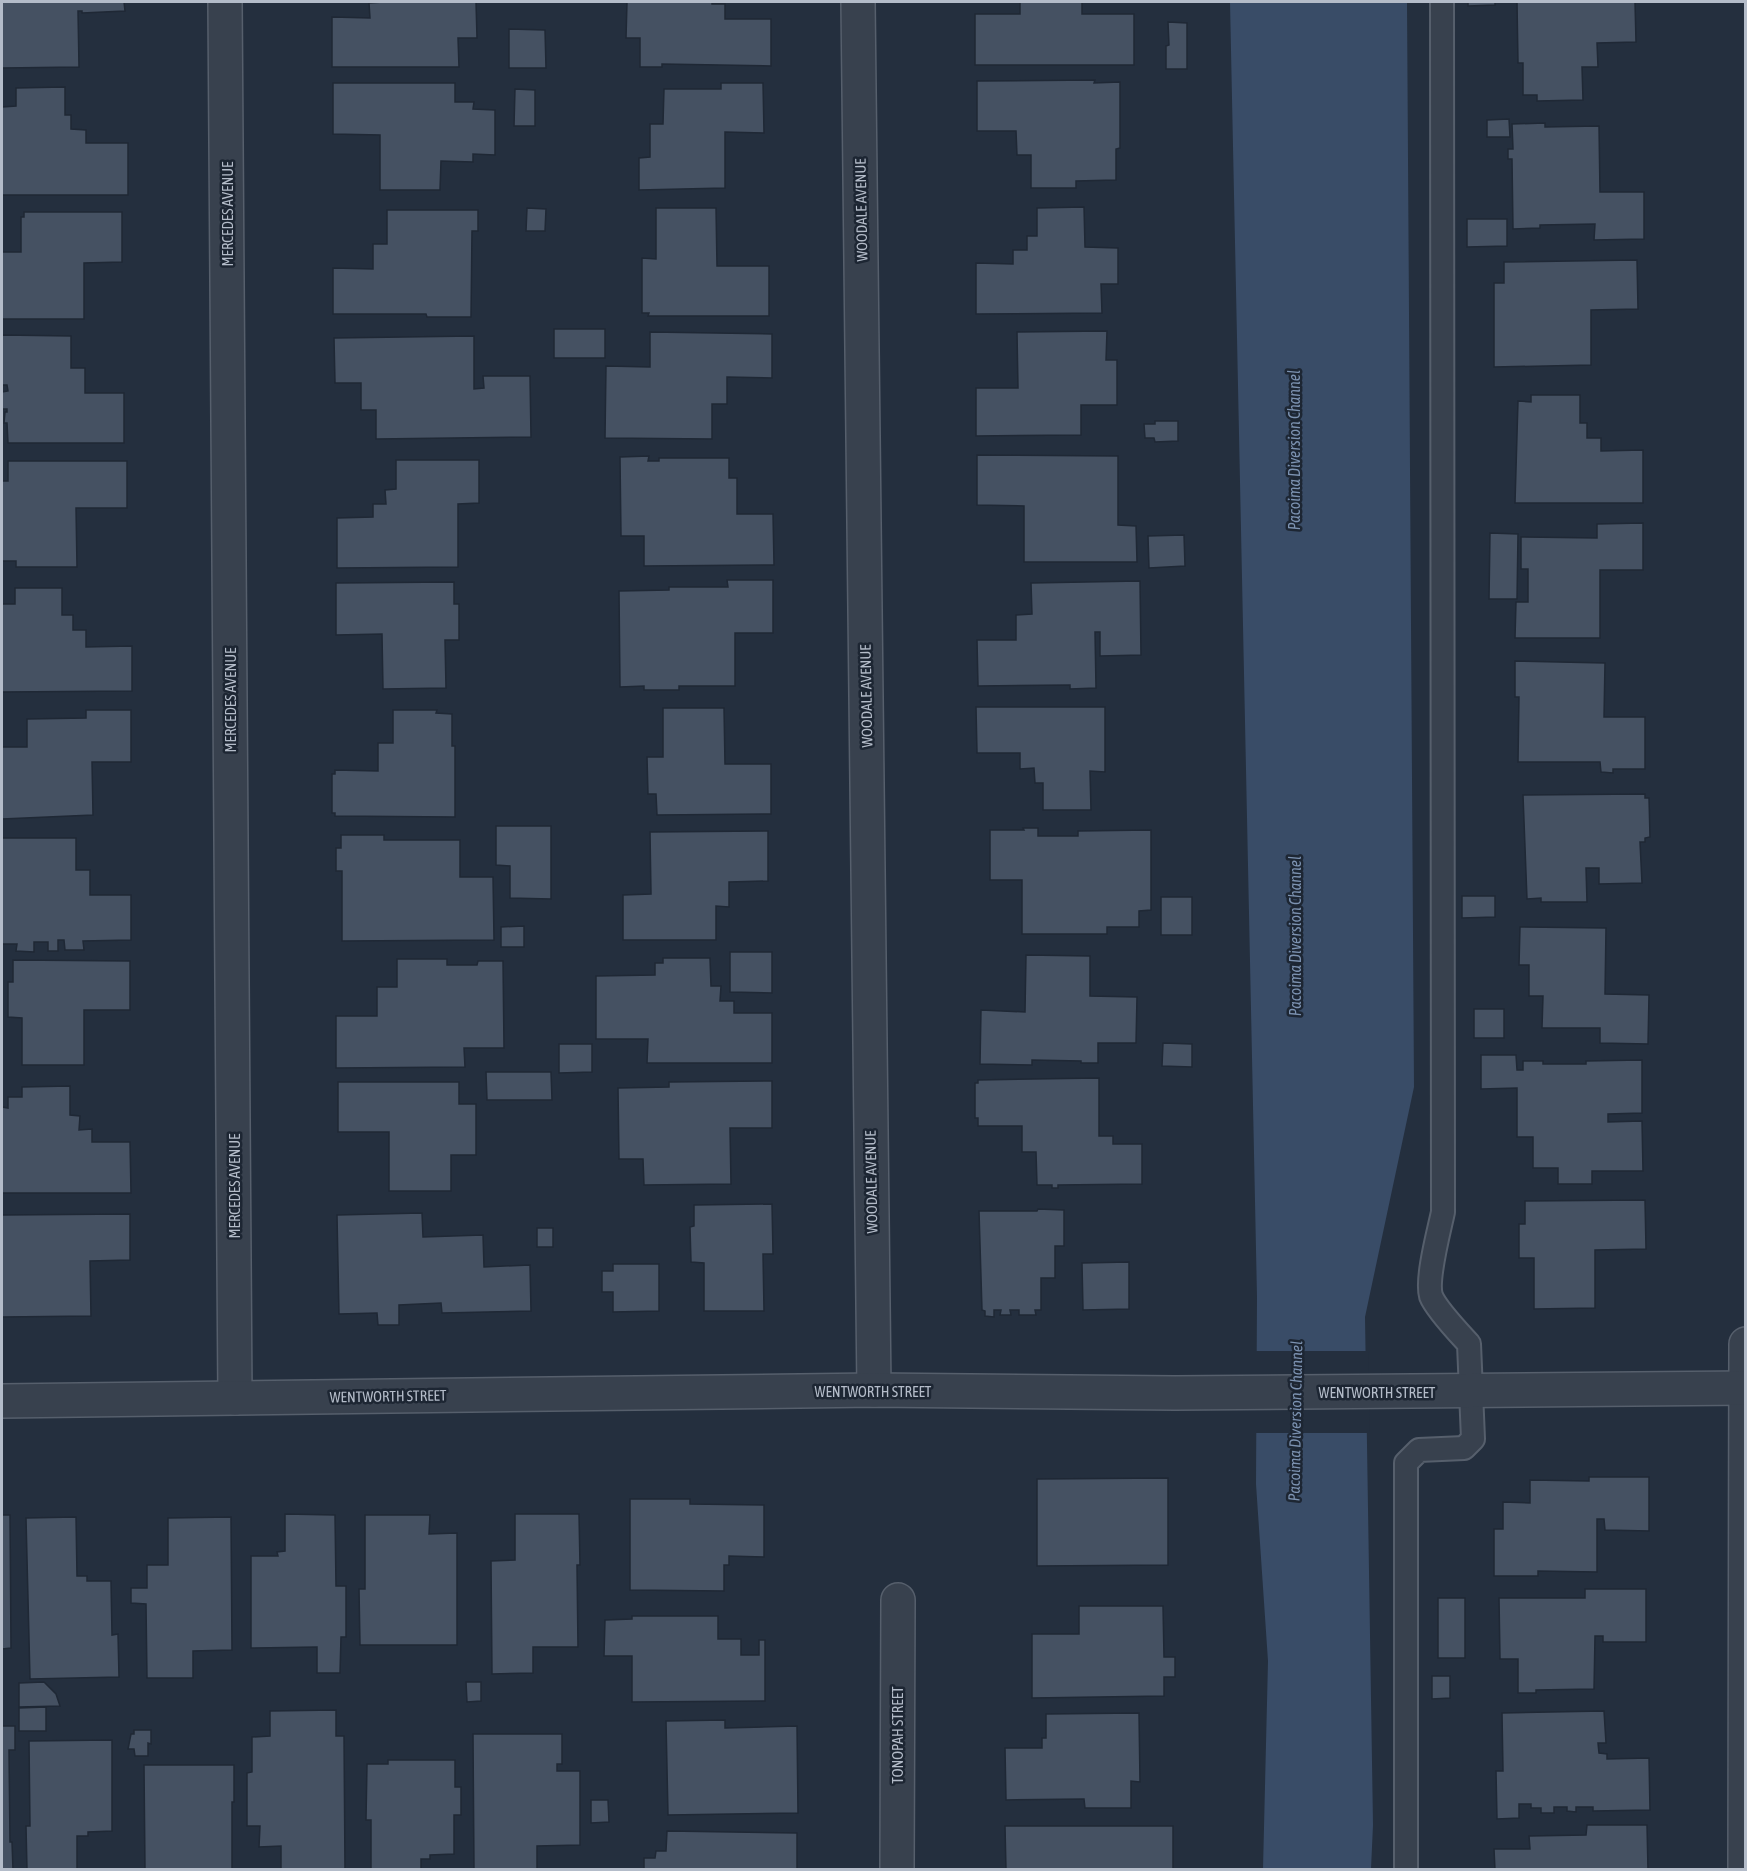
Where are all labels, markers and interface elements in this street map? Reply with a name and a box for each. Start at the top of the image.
street label: WOODALE AVENUE [852,158,870,262]
street label: MERCEDES AVENUE [219,161,236,266]
water label: Pacoima Diversion Channel [1285,370,1303,530]
street label: WOODALE AVENUE [857,644,875,748]
street label: MERCEDES AVENUE [222,647,239,752]
water label: Pacoima Diversion Channel [1286,856,1304,1016]
street label: WOODALE AVENUE [862,1130,880,1234]
street label: MERCEDES AVENUE [226,1133,243,1238]
water label: Pacoima Diversion Channel [1285,1341,1305,1501]
street label: WENTWORTH STREET [815,1383,932,1400]
street label: WENTWORTH STREET [1319,1384,1436,1401]
street label: WENTWORTH STREET [329,1386,447,1406]
street label: TONOPAH STREET [889,1686,906,1784]

